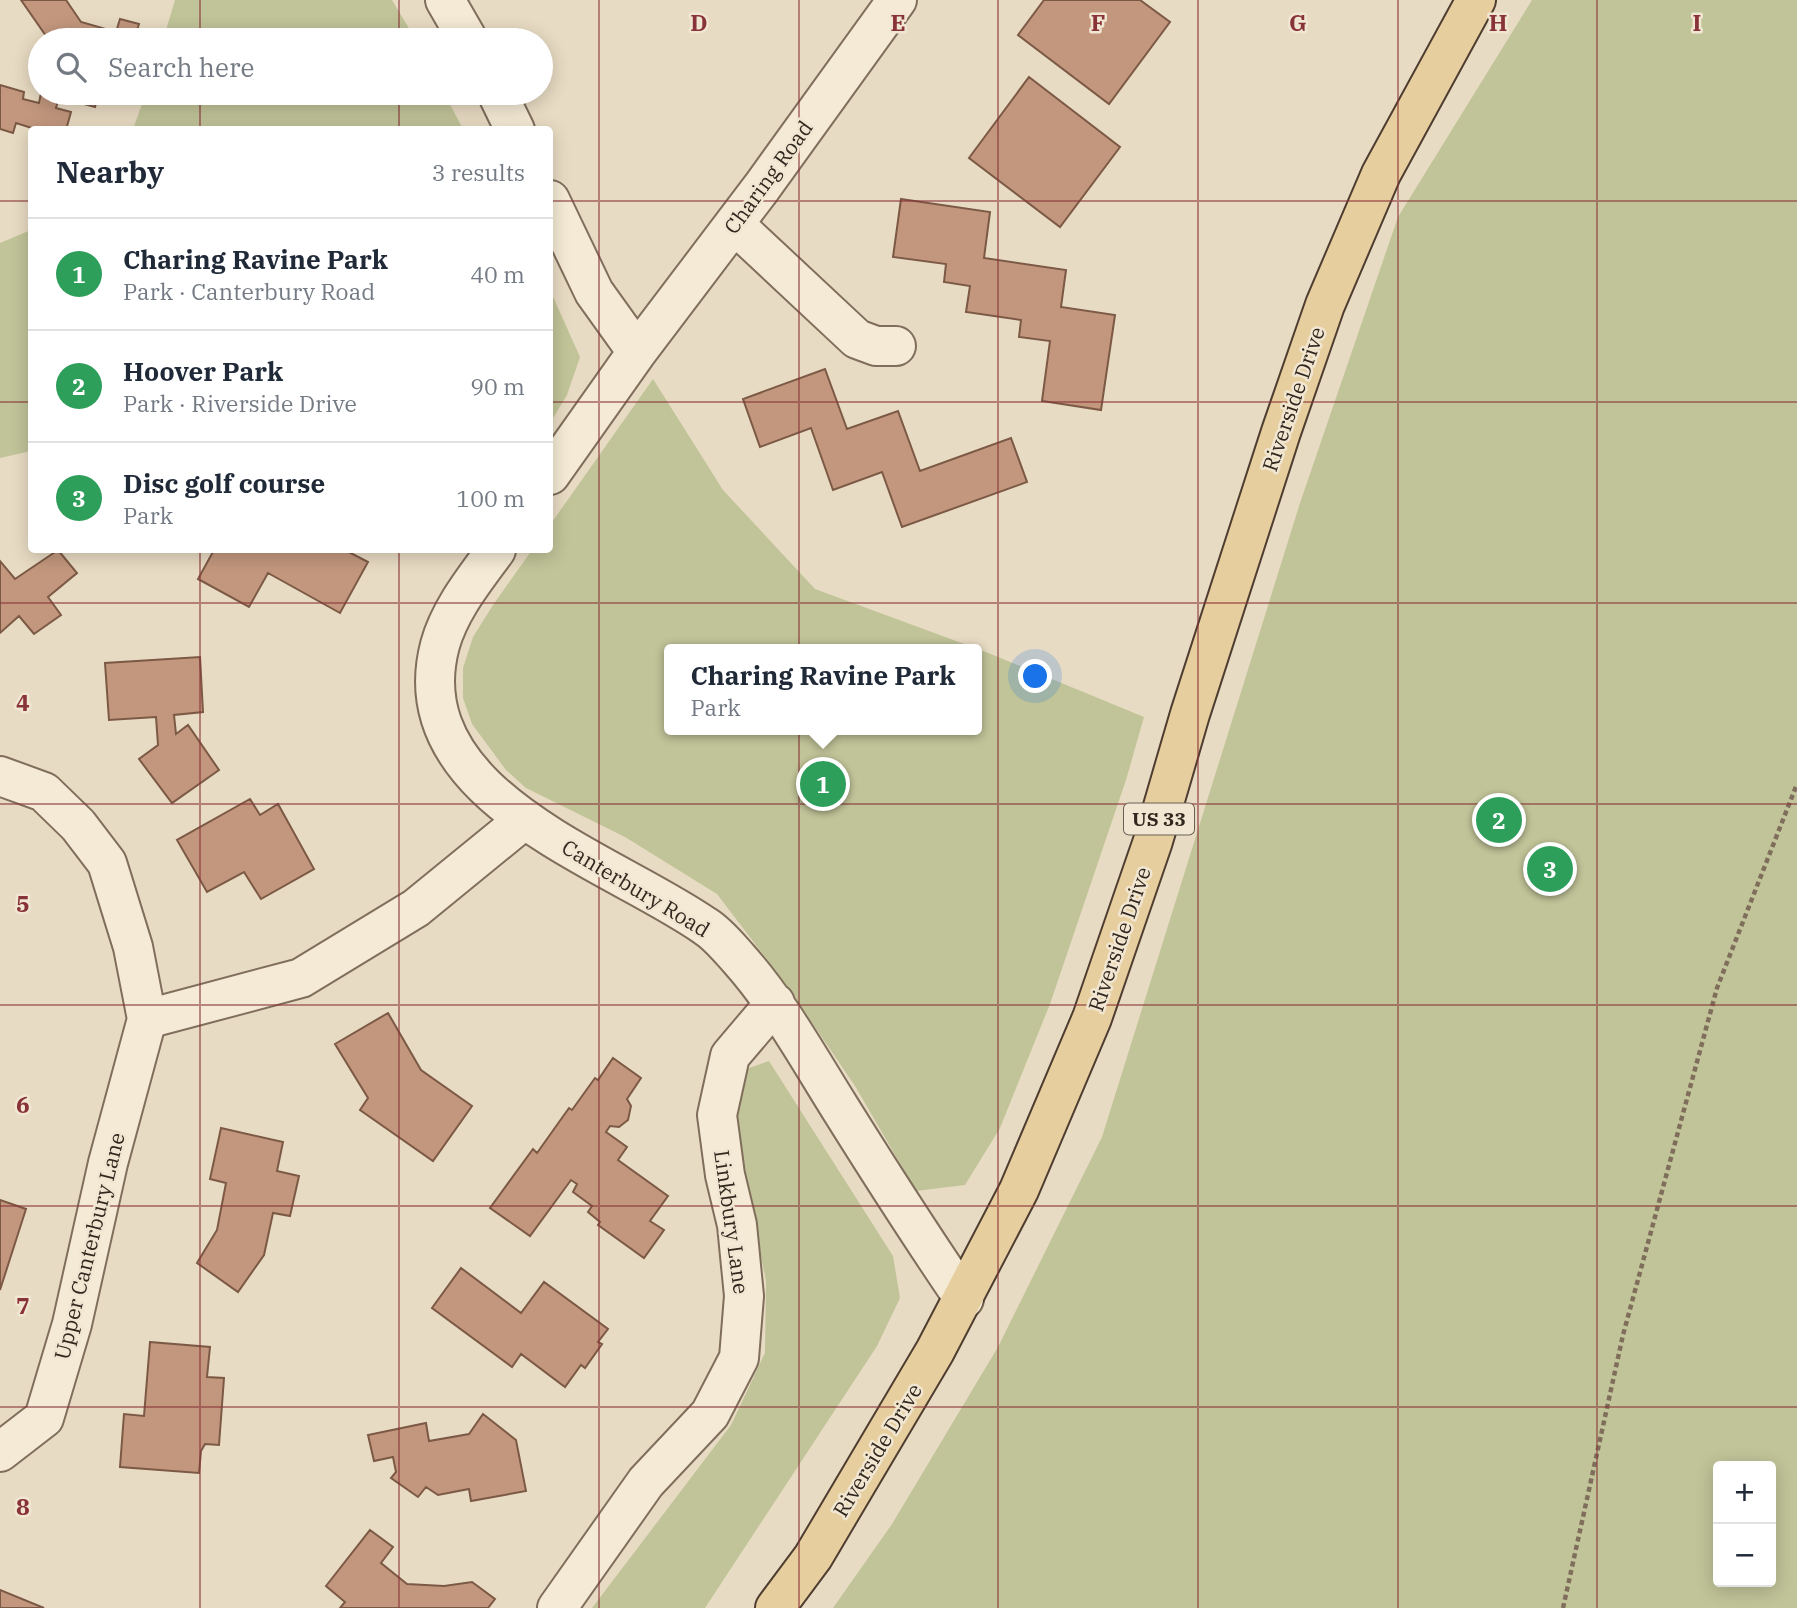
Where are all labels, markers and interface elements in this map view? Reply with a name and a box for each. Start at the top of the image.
text: D [690,7,708,37]
text: E [890,7,906,37]
text: F [1091,7,1105,37]
text: G [1289,7,1307,37]
text: H [1489,7,1507,37]
text: I [1693,7,1701,37]
search box [28,28,553,105]
icon: search [52,48,90,86]
text: Search here [108,50,254,84]
street label: Charing Road [717,114,819,239]
text: Nearby [56,152,164,191]
text: 3 results [432,157,525,187]
text: Charing Ravine Park [123,242,388,276]
text: 1 [72,259,86,289]
text: 40 m [470,259,525,289]
text: Park · Canterbury Road [123,276,375,306]
street label: Riverside Drive [1255,323,1331,475]
text: Hoover Park [123,354,283,388]
text: 2 [72,371,86,401]
text: 90 m [470,371,525,401]
text: Park · Riverside Drive [123,388,357,418]
text: Disc golf course [123,466,325,500]
text: 3 [72,483,86,513]
text: 100 m [456,483,525,513]
text: Park [123,500,173,530]
popup [664,644,982,735]
text: Charing Ravine Park [691,658,955,692]
your location [1018,659,1052,693]
text: 4 [16,687,30,717]
text: Park [691,692,741,722]
pin: 1 [800,758,846,810]
pin: 2 [1476,794,1522,846]
road number: US 33 [1124,804,1194,834]
street label: Canterbury Road [557,833,715,943]
pin: 3 [1527,843,1573,895]
street label: Riverside Drive [1081,863,1157,1015]
text: 5 [16,888,30,918]
text: 6 [16,1089,30,1119]
street label: Upper Canterbury Lane [47,1129,131,1363]
street label: Linkbury Lane [708,1148,756,1296]
text: 7 [16,1290,30,1320]
street label: Riverside Drive [826,1378,928,1522]
map controls [1713,1461,1776,1587]
button: + [1713,1461,1776,1524]
text: 8 [16,1491,30,1521]
button: − [1713,1524,1776,1587]

